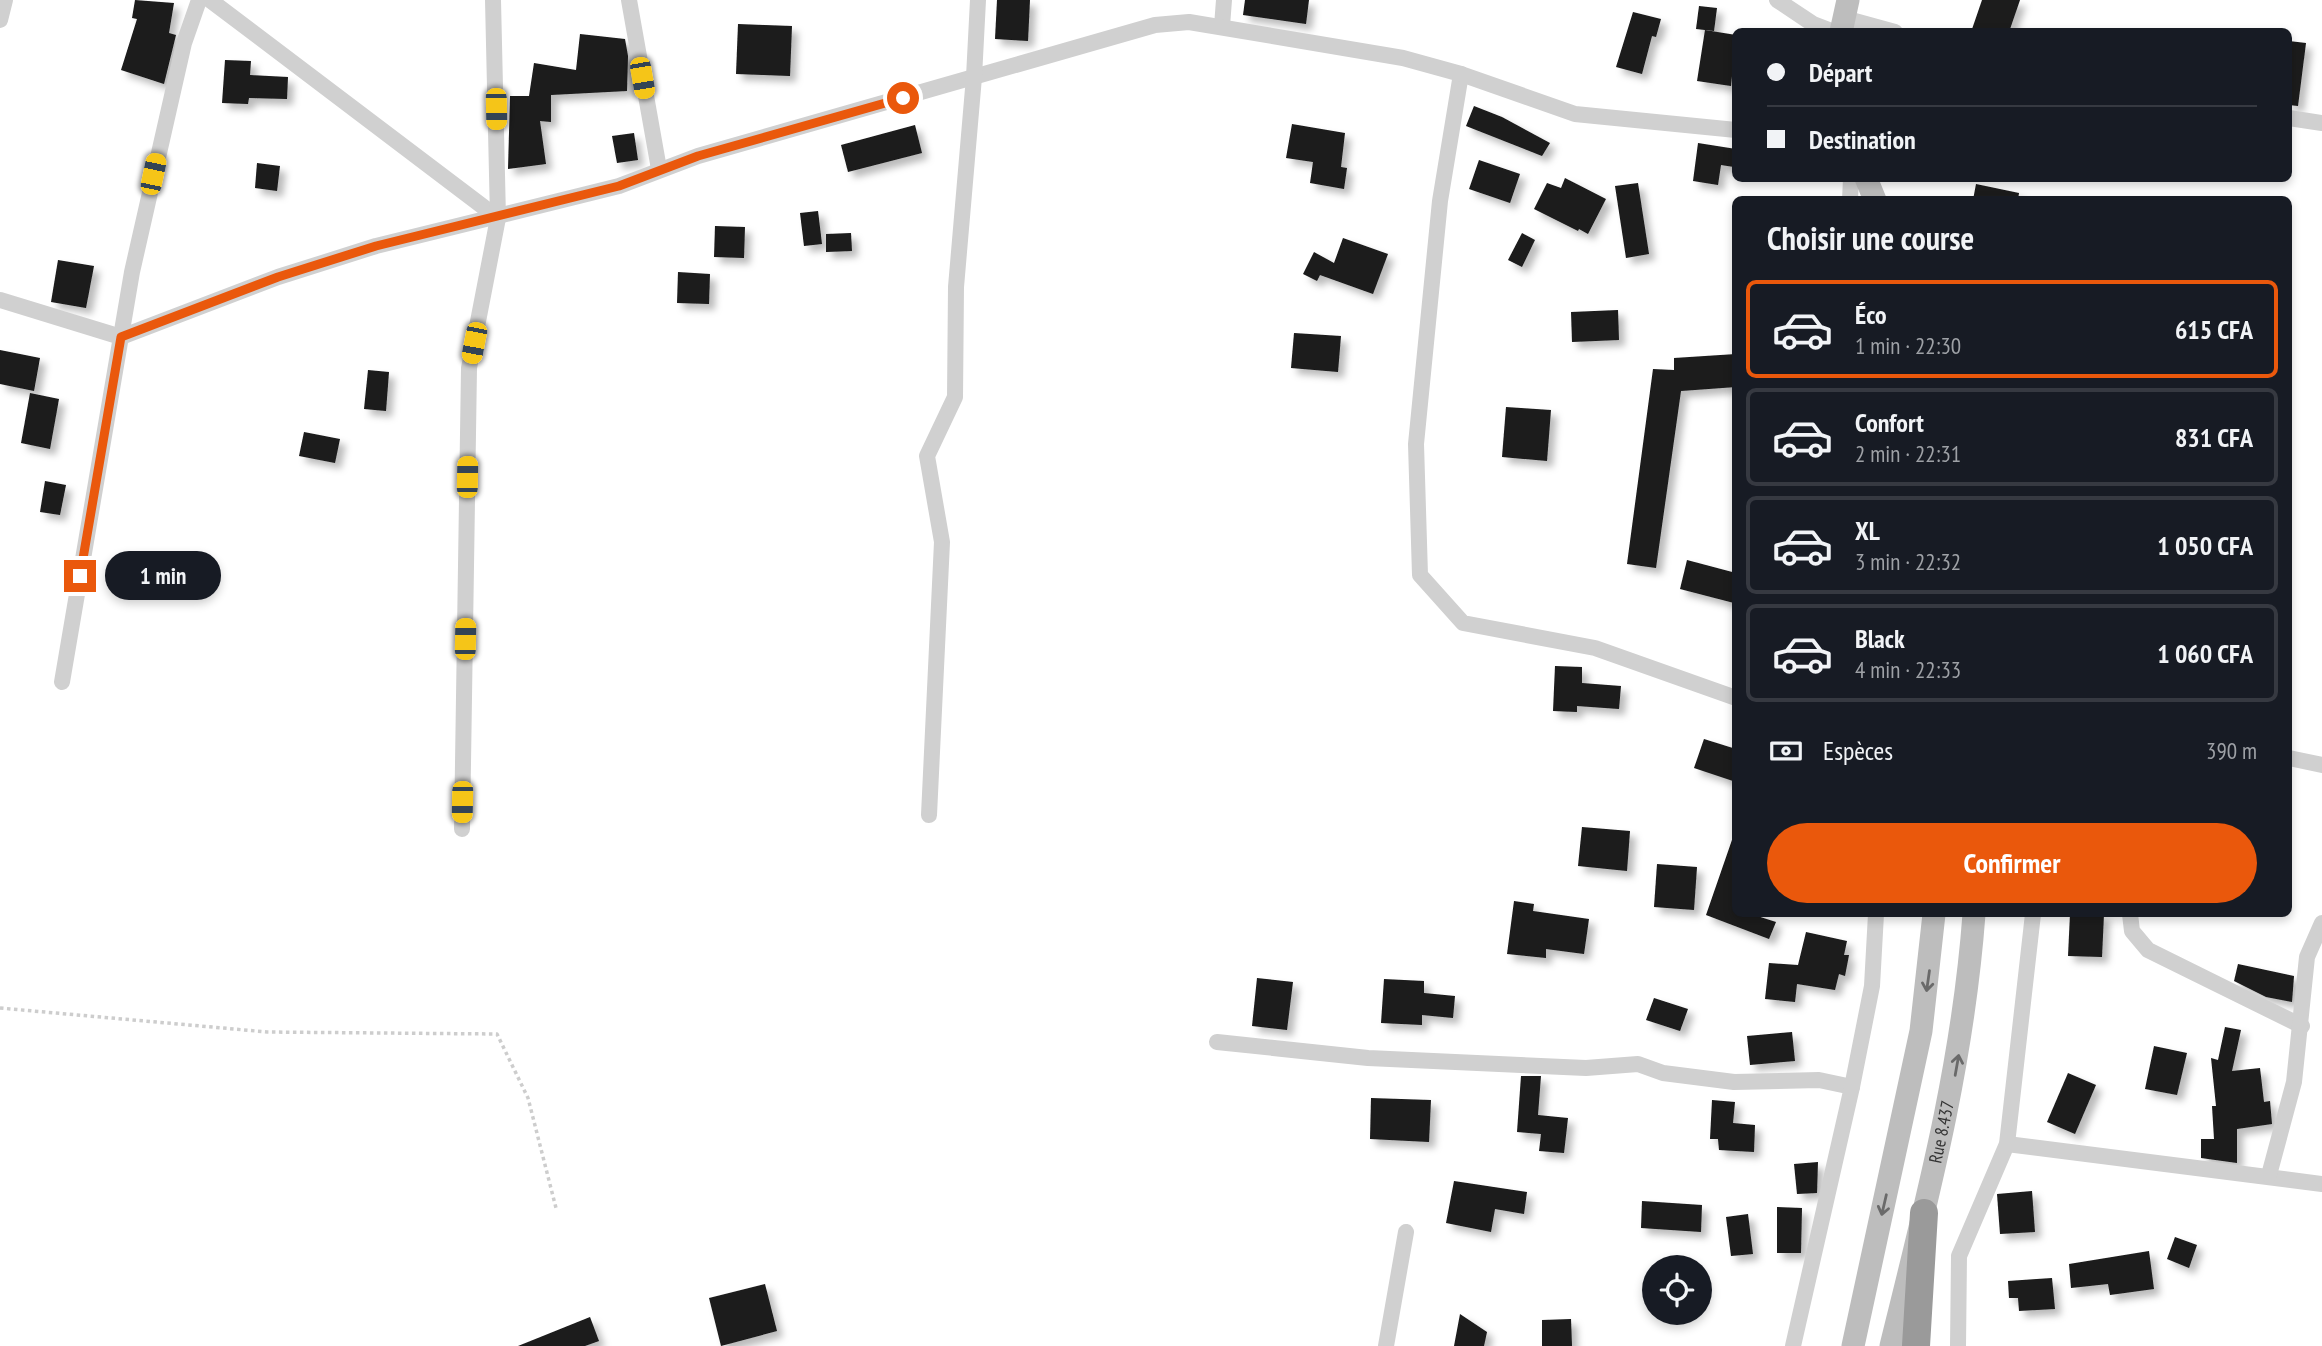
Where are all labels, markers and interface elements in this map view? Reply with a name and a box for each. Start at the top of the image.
car [629,55,656,101]
text: Départ [1809,56,1872,89]
route start [887,82,919,114]
car [486,88,507,130]
text: Destination [1809,123,1916,156]
car [139,151,168,197]
text: Choisir une course [1767,217,1974,259]
icon: car [1771,298,1834,361]
text: Éco [1855,298,1887,331]
text: 615 CFA [2175,313,2253,346]
car [460,320,489,366]
text: 1 min · 22:30 [1855,331,1961,360]
icon: car [1771,406,1834,469]
text: Confort [1855,406,1924,439]
text: 831 CFA [2175,421,2253,454]
text: 2 min · 22:31 [1855,439,1961,468]
car [457,456,478,498]
icon: car [1771,514,1834,577]
text: XL [1855,514,1880,547]
text: 1 050 CFA [2157,529,2253,562]
text: 3 min · 22:32 [1855,547,1961,576]
callout: 1 min [104,552,220,600]
route end [64,560,96,592]
text: 1 min [140,561,186,590]
car [455,618,476,660]
icon: car [1771,622,1834,685]
text: Black [1855,622,1905,655]
text: 1 060 CFA [2157,637,2253,670]
text: 4 min · 22:33 [1855,655,1961,684]
icon: cash [1767,732,1805,770]
text: Espèces [1823,734,1893,767]
text: 390 m [2206,736,2257,765]
car [452,781,473,823]
button: Confirmer [1767,823,2257,903]
one-way arrow [1921,970,1934,992]
one-way arrow [1951,1054,1964,1077]
street label: Rue 8.437 [1923,1099,1959,1165]
one-way arrow [1877,1193,1891,1216]
map controls [1642,1255,1712,1325]
button: locate [1642,1255,1712,1325]

